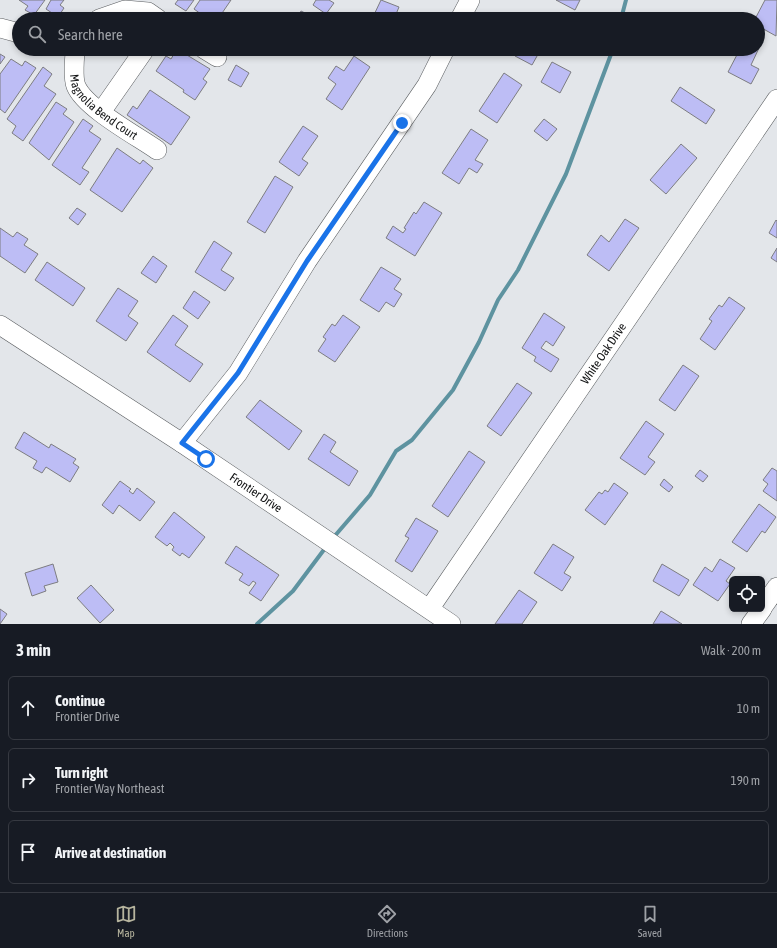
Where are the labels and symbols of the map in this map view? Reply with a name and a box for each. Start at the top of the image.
street label: Magnolia Bend Court [67,73,141,143]
route end [393,114,411,132]
street label: White Oak Drive [578,320,629,387]
route start [197,450,215,468]
street label: Frontier Drive [227,470,285,515]

